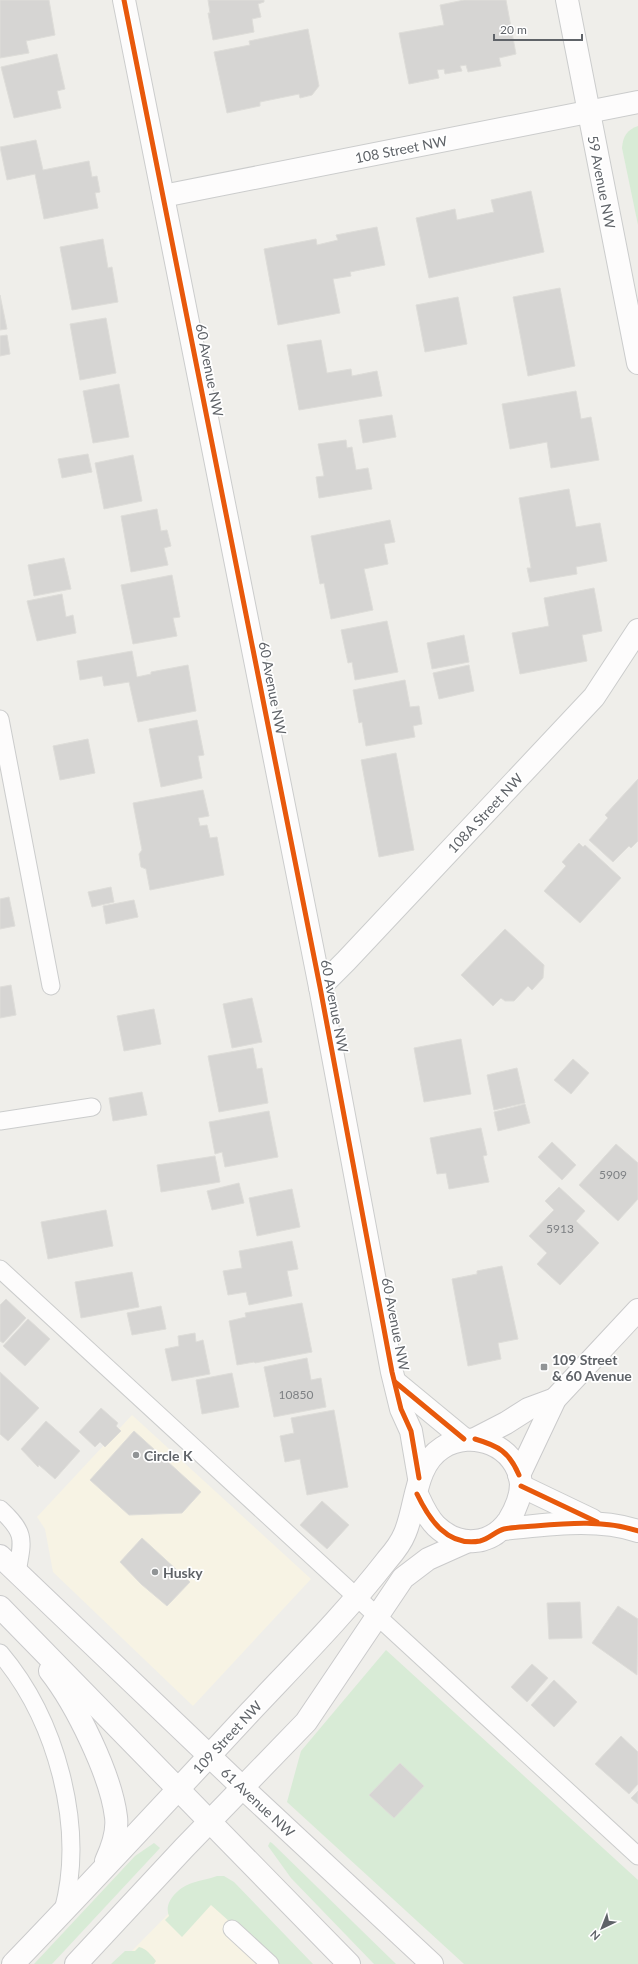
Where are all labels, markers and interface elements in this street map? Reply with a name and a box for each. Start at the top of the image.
scale bar [494,16,582,42]
text: 20 m [500,22,527,37]
street label: 108 Street NW [353,132,449,166]
street label: 59 Avenue NW [585,134,619,230]
street label: 60 Avenue NW [193,322,227,418]
street label: 60 Avenue NW [256,640,290,736]
street label: 108A Street NW [444,769,527,856]
street label: 60 Avenue NW [318,958,352,1054]
house number: 5909 [599,1167,627,1182]
house number: 5913 [546,1221,574,1236]
street label: 60 Avenue NW [379,1276,413,1372]
place label: 109 Street & 60 Avenue [552,1351,632,1384]
marker: 109 Street & 60 Avenue [539,1362,549,1372]
house number: 10850 [279,1387,313,1402]
place label: Circle K [144,1447,193,1464]
marker: Circle K [131,1450,141,1460]
place label: Husky [163,1564,203,1581]
marker: Husky [150,1567,160,1577]
street label: 109 Street NW [189,1697,265,1777]
street label: 61 Avenue NW [218,1764,299,1841]
north arrow [582,1908,622,1948]
text: N [587,1928,602,1943]

